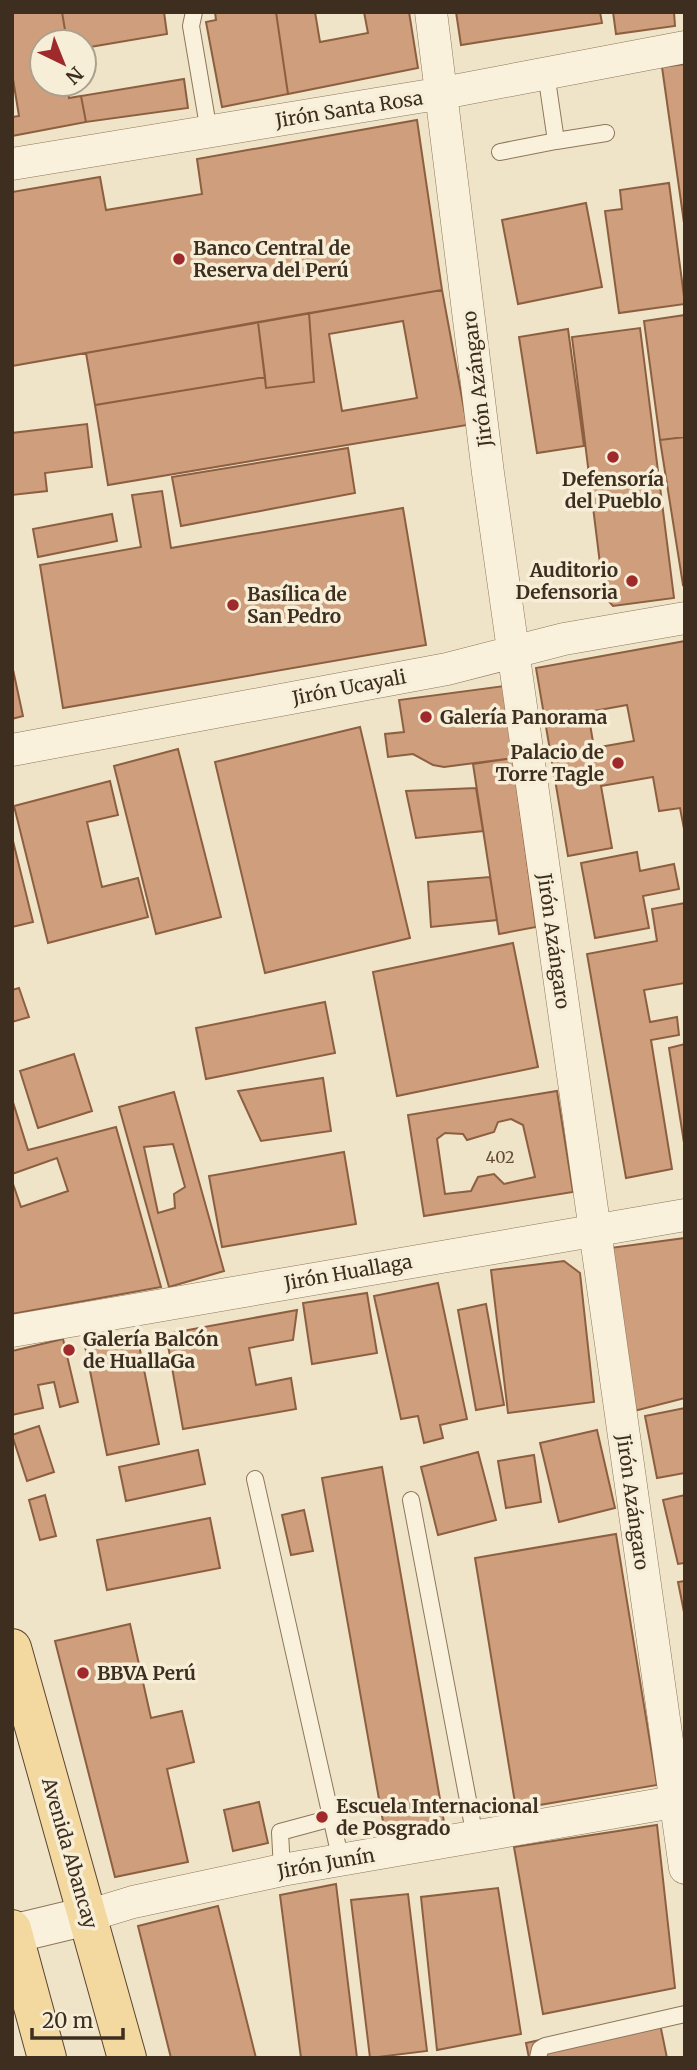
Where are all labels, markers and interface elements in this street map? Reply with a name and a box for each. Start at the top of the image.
north arrow [28,28,98,98]
text: N [61,62,88,89]
street label: Jirón Santa Rosa [272,85,425,133]
place label: Banco Central de Reserva del Perú [193,236,351,282]
marker: Banco Central de Reserva del Perú [171,251,187,267]
street label: Jirón Azángaro [457,310,497,449]
marker: Defensoría del Pueblo [605,449,621,465]
place label: Defensoría del Pueblo [562,467,665,513]
place label: Auditorio Defensoria [515,558,618,604]
marker: Auditorio Defensoria [624,573,640,589]
place label: Basílica de San Pedro [247,582,347,628]
marker: Basílica de San Pedro [225,597,241,613]
street label: Jirón Ucayali [289,664,408,710]
place label: Galería Panorama [440,705,608,729]
marker: Galería Panorama [418,709,434,725]
place label: Palacio de Torre Tagle [496,740,604,786]
marker: Palacio de Torre Tagle [610,755,626,771]
street label: Jirón Azángaro [532,871,575,1010]
house number: 402 [486,1147,515,1167]
street label: Jirón Huallaga [281,1249,414,1295]
place label: Galería Balcón de HuallaGa [83,1327,219,1373]
marker: Galería Balcón de HuallaGa [61,1342,77,1358]
street label: Jirón Azángaro [611,1432,654,1571]
place label: BBVA Perú [97,1661,196,1685]
marker: BBVA Perú [75,1665,91,1681]
street label: Avenida Abancay [37,1774,103,1931]
place label: Escuela Internacional de Posgrado [336,1794,539,1840]
marker: Escuela Internacional de Posgrado [314,1809,330,1825]
street label: Jirón Junín [274,1843,377,1884]
scale bar [32,1996,122,2040]
text: 20 m [42,2007,94,2034]

